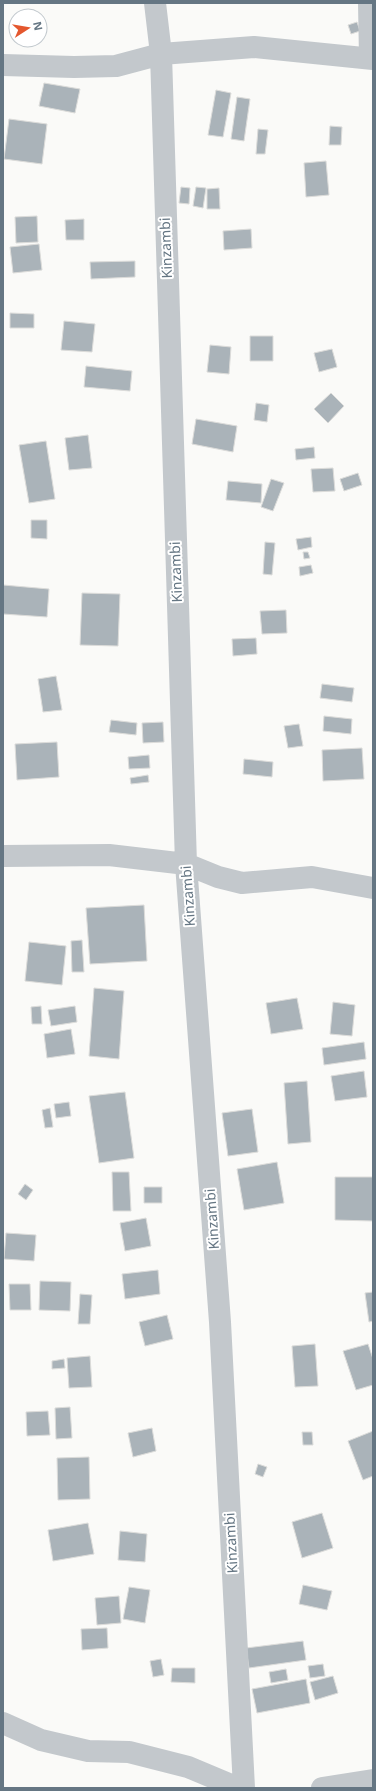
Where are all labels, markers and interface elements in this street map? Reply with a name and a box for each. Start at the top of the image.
north arrow [8,8,48,48]
text: N [30,20,47,32]
street label: Kinzambi [155,217,176,279]
street label: Kinzambi [165,541,186,603]
street label: Kinzambi [176,865,199,927]
street label: Kinzambi [200,1188,223,1250]
street label: Kinzambi [219,1512,242,1574]

